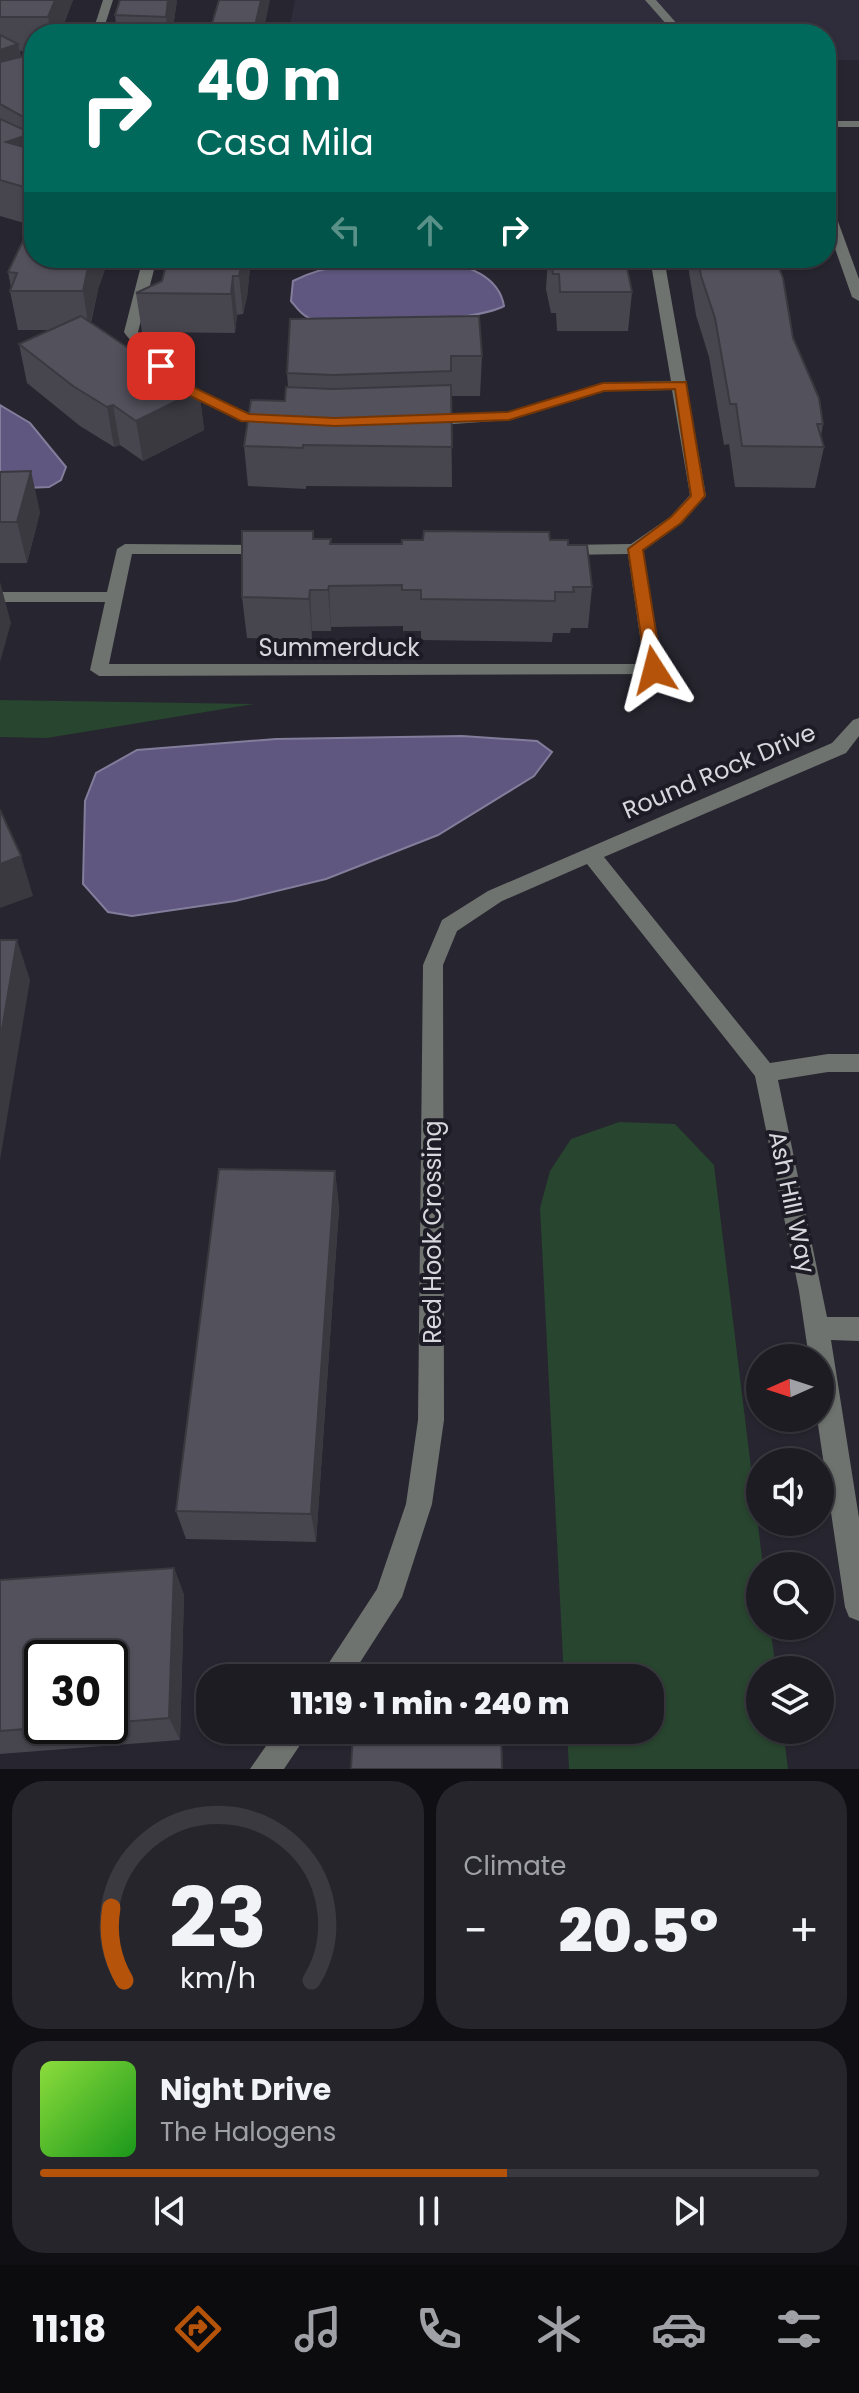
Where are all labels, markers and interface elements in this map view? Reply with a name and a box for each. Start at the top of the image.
text: 40 m [196,41,342,120]
icon: right [64,56,168,160]
text: Casa Mila [196,117,374,168]
icon: left [324,208,368,252]
icon: ahead [408,208,452,252]
icon: right [492,208,536,252]
pin [127,332,195,400]
icon: arrive [139,344,183,388]
position arrow [612,628,696,712]
street label: Summerduck [258,631,420,664]
street label: Round Rock Drive [617,715,821,827]
street label: Red Hook Crossing [416,1120,449,1344]
street label: Ash Hill Way [761,1128,823,1277]
north arrow [746,1344,834,1432]
map controls [746,1344,834,1744]
button: sound [746,1448,834,1536]
button: search [746,1552,834,1640]
speed limit sign: 30 [24,1640,128,1744]
button: layers [746,1656,834,1744]
text: 11:19 · 1 min · 240 m [291,1682,569,1725]
text: Climate [464,1848,566,1884]
text: 23 [169,1860,267,1976]
text: 20.5° [558,1889,718,1973]
text: − [464,1900,488,1961]
text: + [789,1900,819,1961]
text: km/h [180,1958,256,1998]
text: Night Drive [160,2068,331,2111]
text: The Halogens [160,2114,336,2150]
icon: previous [148,2189,192,2233]
icon: pause [407,2189,451,2233]
icon: next [667,2189,711,2233]
icon: directions [170,2301,226,2357]
icon: music [290,2301,346,2357]
icon: phone [411,2301,467,2357]
icon: climate [531,2301,587,2357]
icon: car [651,2301,707,2357]
icon: filters [771,2301,827,2357]
text: 11:18 [32,2304,106,2355]

